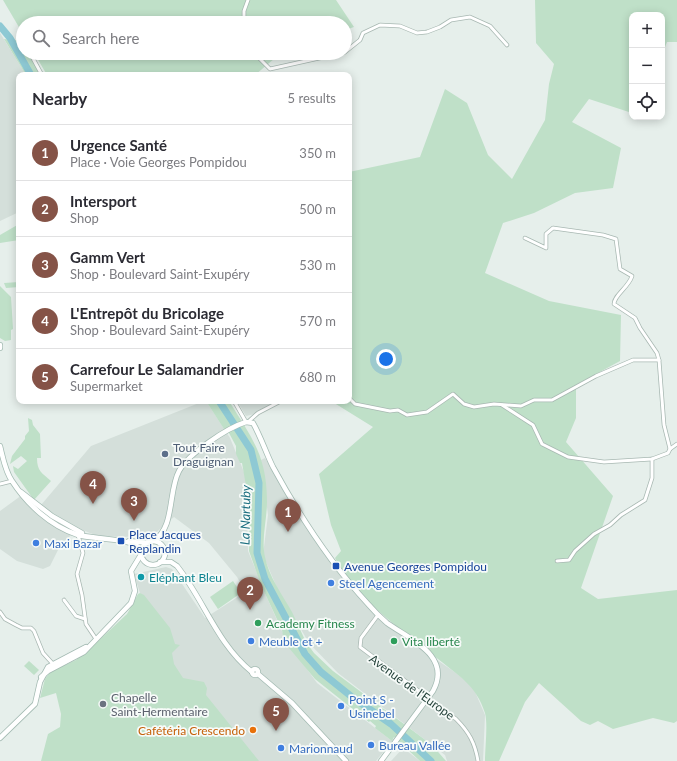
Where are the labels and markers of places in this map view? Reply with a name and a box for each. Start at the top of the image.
place label: Tout Faire Draguignan [173,440,234,469]
marker: Tout Faire Draguignan [160,449,170,459]
pin: 4 [80,471,106,504]
pin: 3 [121,488,147,521]
pin: 1 [275,499,301,532]
place label: Place Jacques Replandin [129,527,201,556]
place label: Maxi Bazar [44,536,103,551]
marker: Place Jacques Replandin [116,536,126,546]
marker: Maxi Bazar [31,538,41,548]
place label: Avenue Georges Pompidou [344,559,487,574]
marker: Avenue Georges Pompidou [331,561,341,571]
place label: Eléphant Bleu [149,570,222,585]
marker: Eléphant Bleu [136,572,146,582]
place label: Steel Agencement [339,576,435,591]
pin: 2 [237,577,263,610]
marker: Steel Agencement [326,578,336,588]
place label: Academy Fitness [266,616,355,631]
marker: Academy Fitness [253,618,263,628]
place label: Meuble et + [259,634,323,649]
place label: Vita liberté [402,634,460,649]
marker: Meuble et + [246,636,256,646]
marker: Vita liberté [389,636,399,646]
place label: Chapelle Saint-Hermentaire [111,690,208,719]
place label: Point S - Usinebel [349,692,395,721]
pin: 5 [263,698,289,731]
marker: Chapelle Saint-Hermentaire [98,699,108,709]
marker: Point S - Usinebel [336,701,346,711]
place label: Cafétéria Crescendo [138,723,245,738]
marker: Cafétéria Crescendo [248,725,258,735]
place label: Bureau Vallée [379,738,451,753]
marker: Bureau Vallée [366,740,376,750]
place label: Marionnaud [289,741,353,756]
marker: Marionnaud [276,743,286,753]

